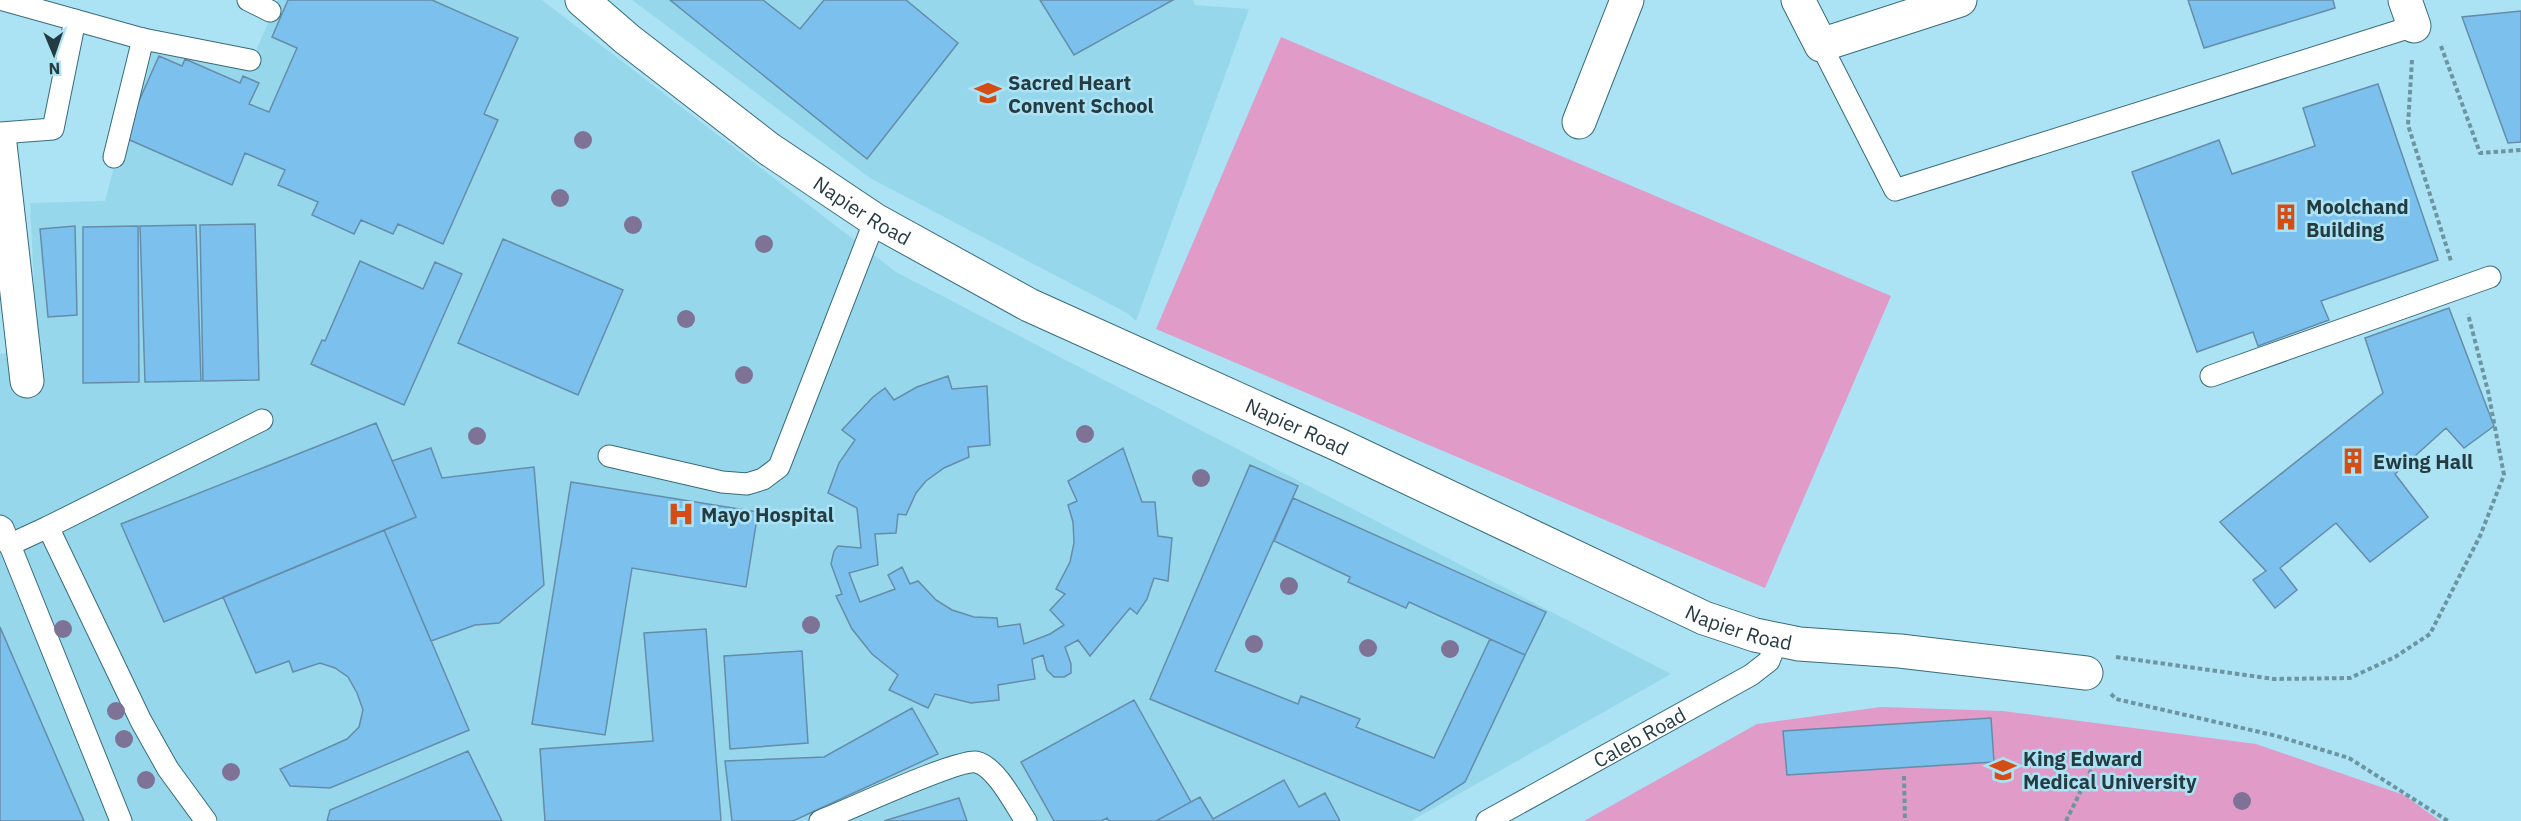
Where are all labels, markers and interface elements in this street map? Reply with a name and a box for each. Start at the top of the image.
north arrow [24,24,84,84]
text: N [48,59,61,79]
place label: Sacred Heart Convent School [1008,69,1154,119]
school or university icon: Sacred Heart Convent School [973,78,1003,108]
street label: Napier Road [808,169,916,251]
place label: Moolchand Building [2306,193,2409,243]
building icon: Moolchand Building [2271,202,2301,232]
street label: Napier Road [1241,391,1353,461]
building icon: Ewing Hall [2338,446,2368,476]
place label: Ewing Hall [2373,448,2473,475]
hospital icon: Mayo Hospital [666,499,696,529]
place label: Mayo Hospital [701,501,834,528]
street label: Napier Road [1681,598,1795,656]
street label: Caleb Road [1588,700,1690,773]
place label: King Edward Medical University [2023,745,2197,795]
school or university icon: King Edward Medical University [1988,755,2018,785]

